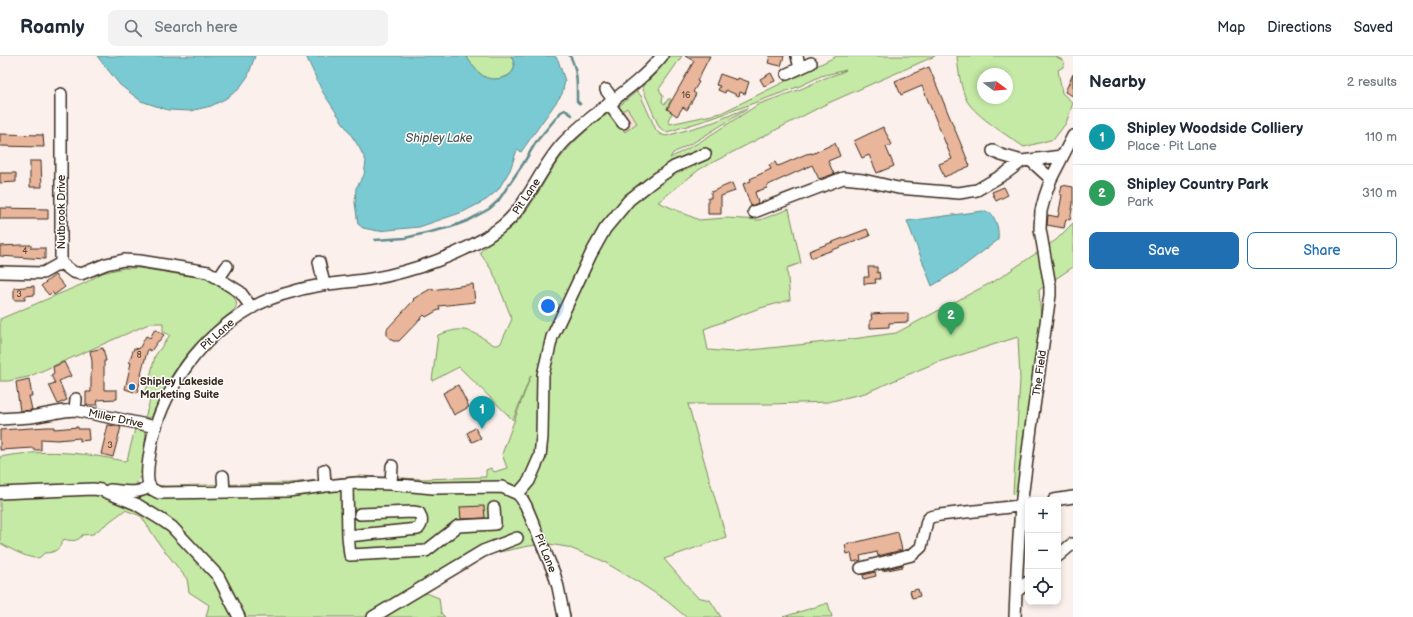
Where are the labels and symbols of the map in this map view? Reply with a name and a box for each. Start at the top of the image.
north arrow [977,68,1013,104]
house number: 16 [682,90,691,101]
water label: Shipley Lake [405,131,473,146]
street label: Nutbrook Drive [55,174,68,249]
street label: Pit Lane [510,175,543,217]
house number: 4 [22,246,28,257]
house number: 3 [16,289,22,300]
your location [538,296,558,316]
pin: 2 [938,302,964,335]
street label: Pit Lane [198,316,237,353]
street label: The Field [1030,349,1049,397]
house number: 8 [136,350,142,361]
place label: Shipley Lakeside Marketing Suite [140,375,224,401]
marker: Shipley Lakeside Marketing Suite [127,382,137,392]
pin: 1 [469,396,495,429]
street label: Miller Drive [87,406,145,431]
house number: 3 [107,440,113,451]
street label: Pit Lane [532,532,559,575]

